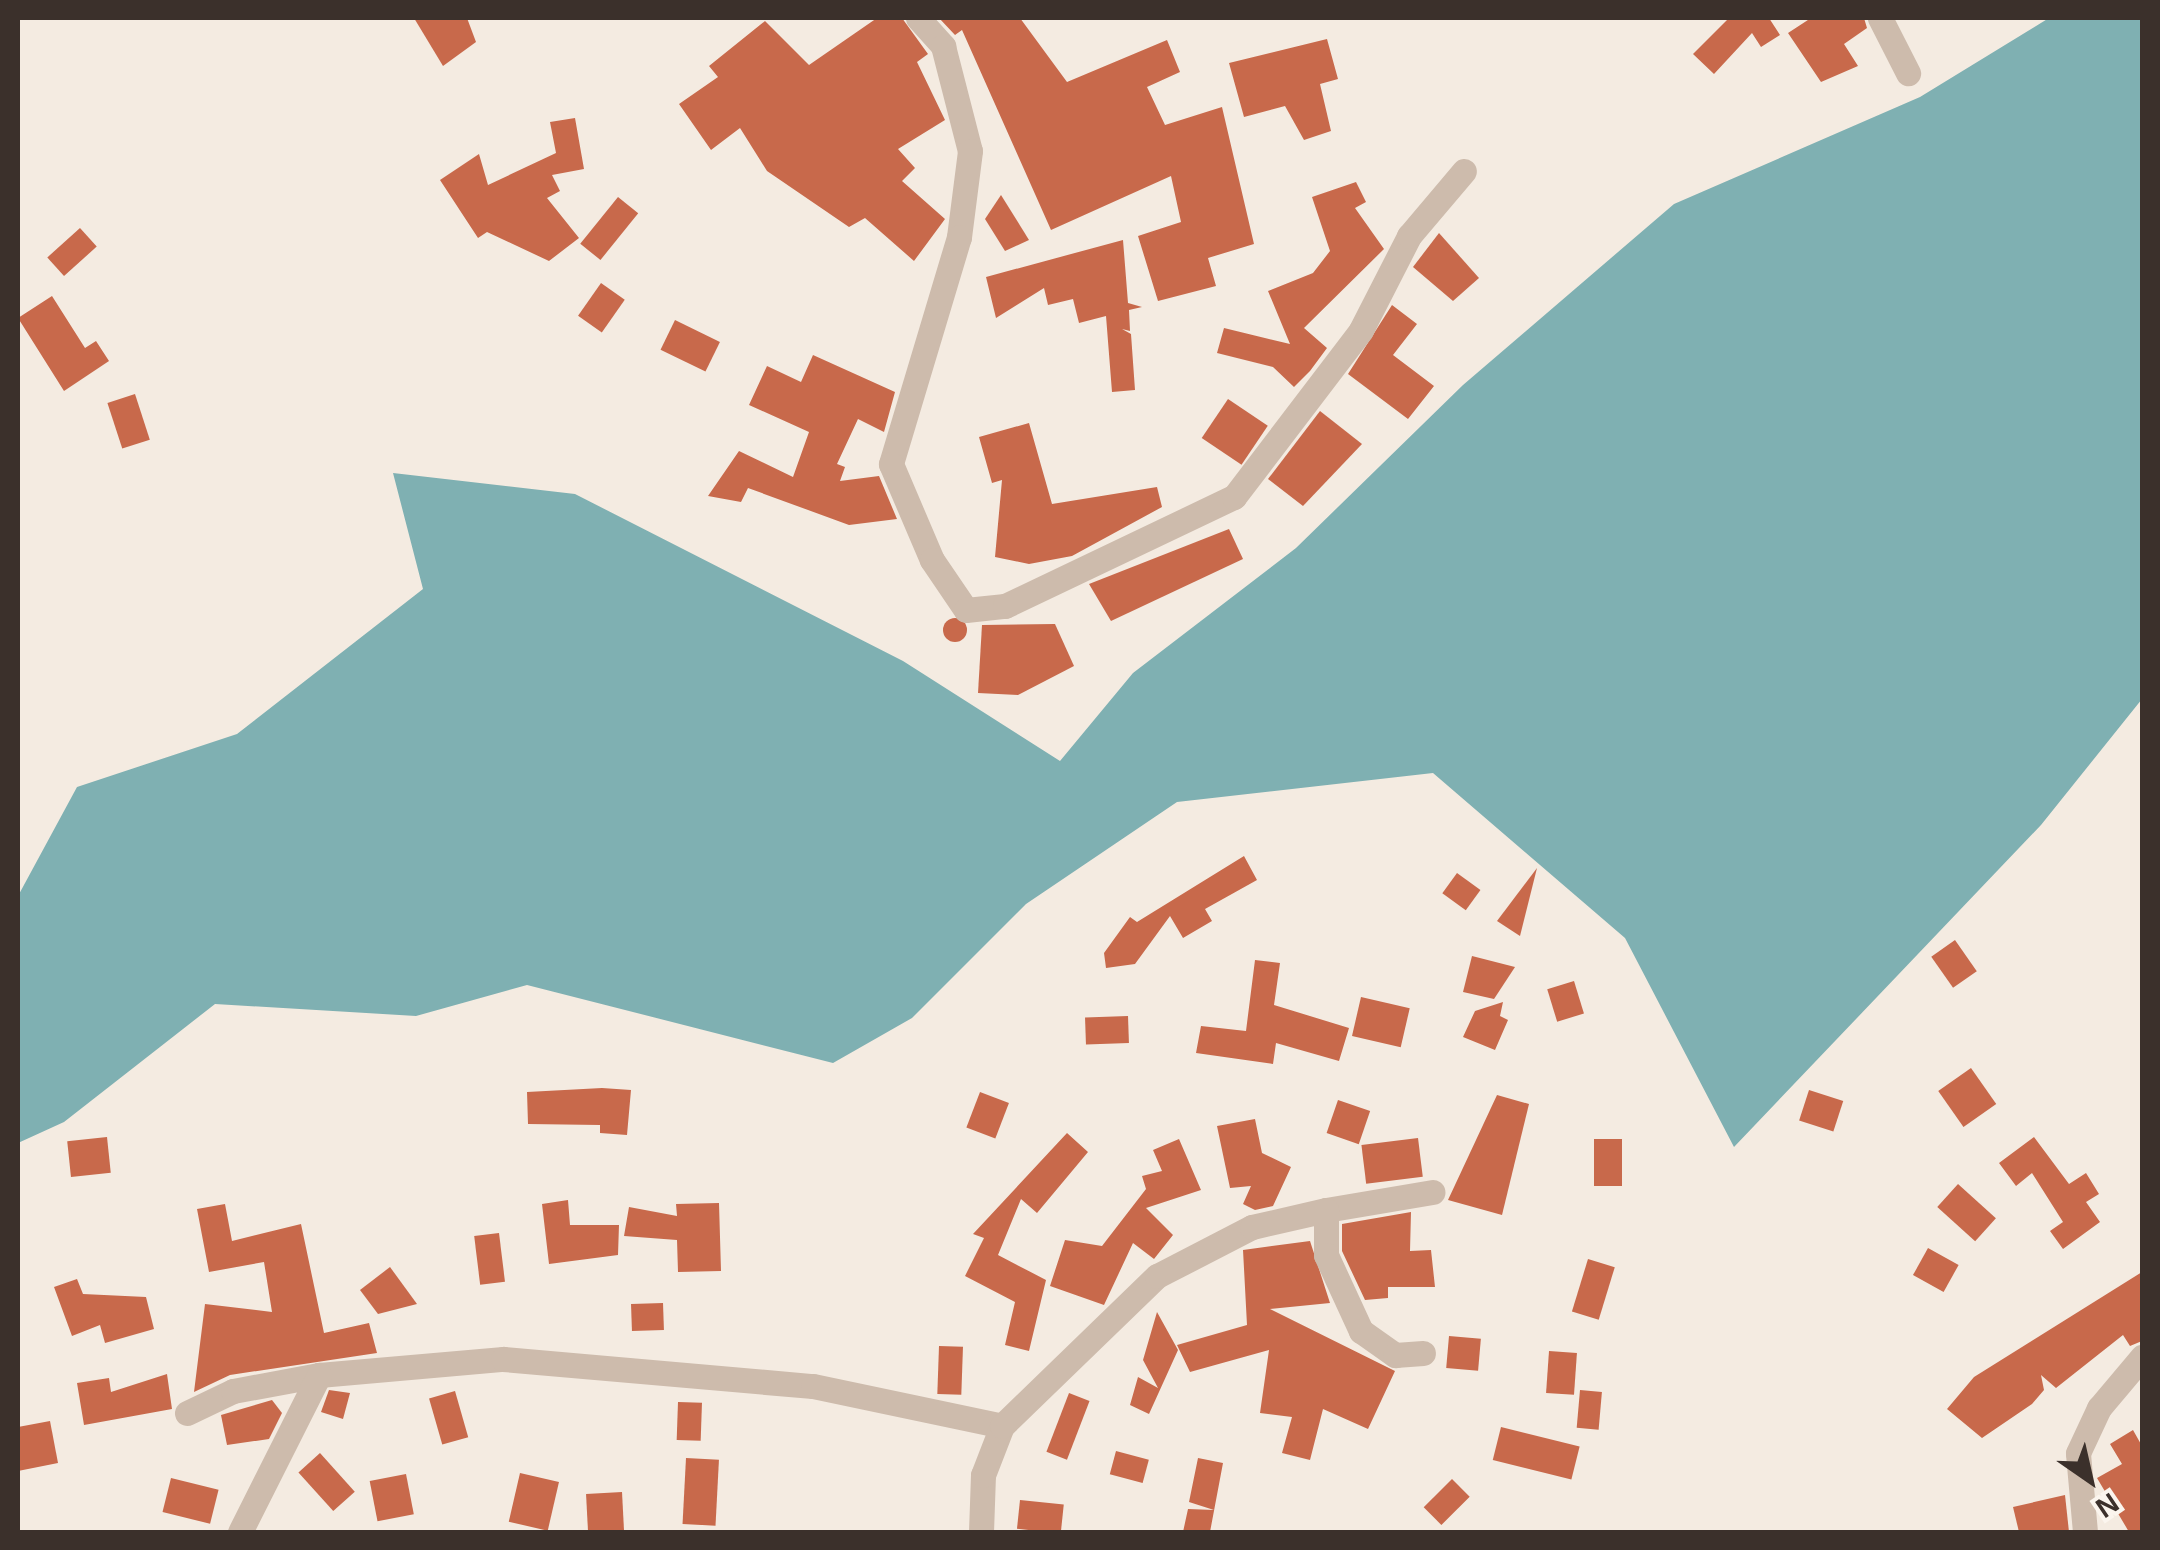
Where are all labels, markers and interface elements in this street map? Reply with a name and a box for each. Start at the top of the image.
north arrow [2040,1430,2140,1530]
text: N [2090,1487,2124,1524]

